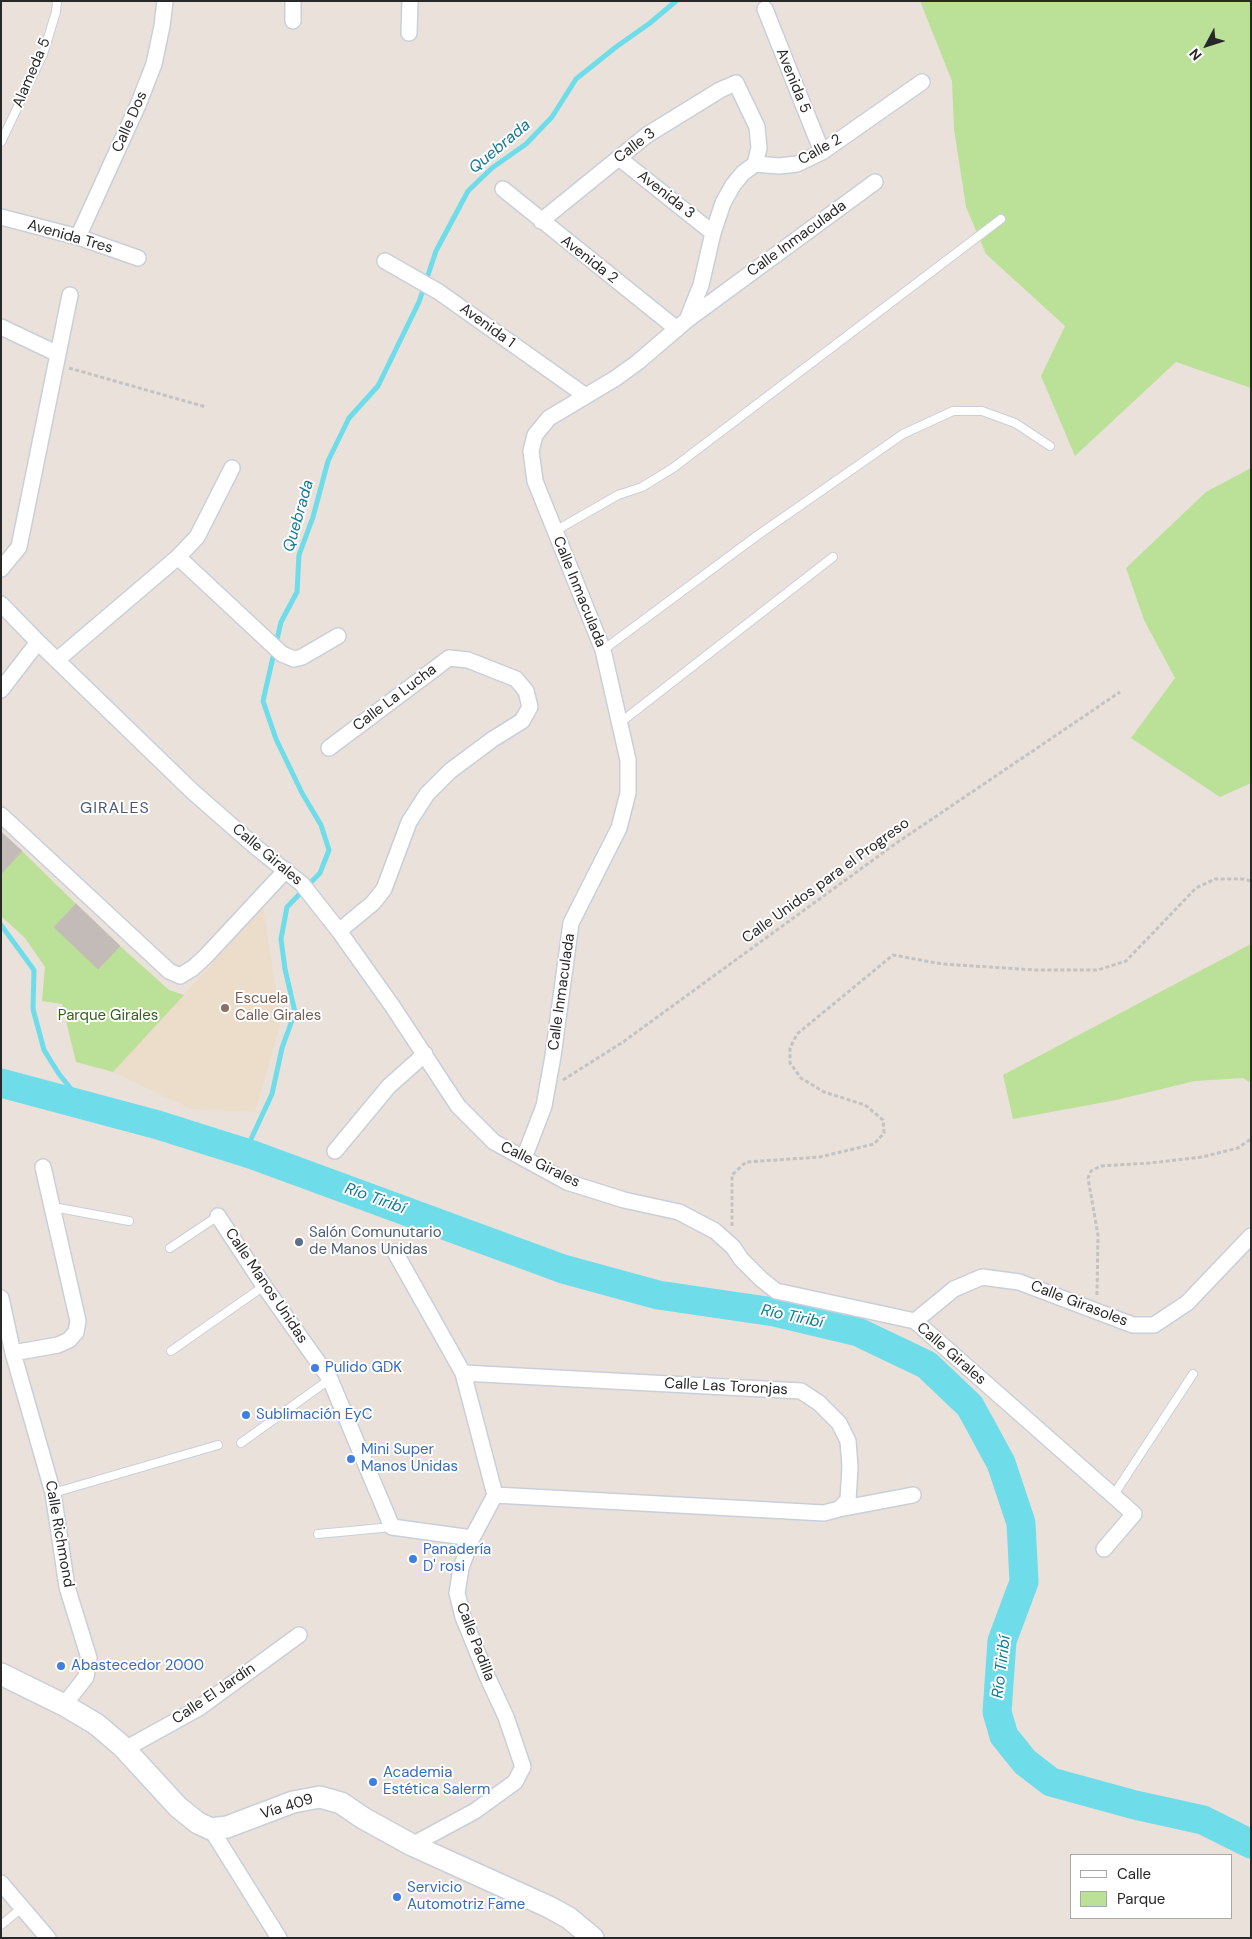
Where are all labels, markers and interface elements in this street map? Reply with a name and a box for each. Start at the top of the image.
north arrow [1182,20,1232,70]
street label: Alameda 5 [9,35,55,111]
text: N [1185,45,1206,64]
street label: Avenida 5 [772,46,814,116]
street label: Calle Dos [109,89,151,155]
water label: Quebrada [465,116,535,178]
street label: Calle 3 [611,125,659,167]
street label: Calle 2 [795,131,845,169]
street label: Avenida 3 [634,167,698,223]
street label: Calle Inmaculada [744,197,850,281]
street label: Avenida Tres [25,216,115,258]
street label: Avenida 2 [557,232,621,288]
street label: Avenida 1 [456,300,518,352]
water label: Quebrada [280,478,318,554]
street label: Calle Inmaculada [549,534,609,650]
street label: Calle La Lucha [350,661,440,735]
district label: GIRALES [79,799,151,819]
street label: Calle Unidos para el Progreso [739,814,913,948]
street label: Calle Girales [228,820,306,890]
street label: Calle Inmaculada [545,932,579,1052]
place label: Escuela Calle Girales [235,990,321,1025]
marker: Escuela Calle Girales [219,1002,231,1014]
park label: Parque Girales [58,1007,158,1025]
street label: Calle Girales [497,1138,583,1192]
water label: Río Tiribí [342,1179,408,1219]
place label: Salón Comunutario de Manos Unidas [309,1224,442,1259]
street label: Calle Manos Unidas [221,1225,311,1347]
marker: Salón Comunutario de Manos Unidas [293,1236,305,1248]
street label: Calle Girasoles [1028,1277,1130,1331]
water label: Río Tiribí [759,1301,825,1333]
street label: Calle Girales [913,1319,989,1389]
place label: Pulido GDK [325,1359,402,1377]
marker: Pulido GDK [309,1362,321,1374]
street label: Calle Las Toronjas [664,1375,788,1399]
place label: Sublimación EyC [256,1406,372,1424]
marker: Sublimación EyC [240,1409,252,1421]
place label: Mini Super Manos Unidas [361,1441,458,1476]
marker: Mini Super Manos Unidas [345,1453,357,1465]
street label: Calle Richmond [41,1479,77,1589]
place label: Panadería D' rosi [423,1541,491,1576]
marker: Panadería D' rosi [407,1553,419,1565]
street label: Calle Padilla [452,1600,498,1684]
water label: Río Tiribí [989,1634,1015,1700]
place label: Abastecedor 2000 [71,1657,204,1675]
marker: Abastecedor 2000 [55,1660,67,1672]
street label: Calle El Jardín [169,1660,259,1728]
place label: Academia Estética Salerm [383,1764,490,1799]
marker: Academia Estética Salerm [367,1776,379,1788]
street label: Vía 409 [258,1790,316,1824]
legend [1070,1854,1232,1919]
text: Calle [1117,1864,1151,1884]
place label: Servicio Automotriz Fame [407,1879,525,1914]
text: Parque [1117,1889,1165,1909]
marker: Servicio Automotriz Fame [391,1891,403,1903]

